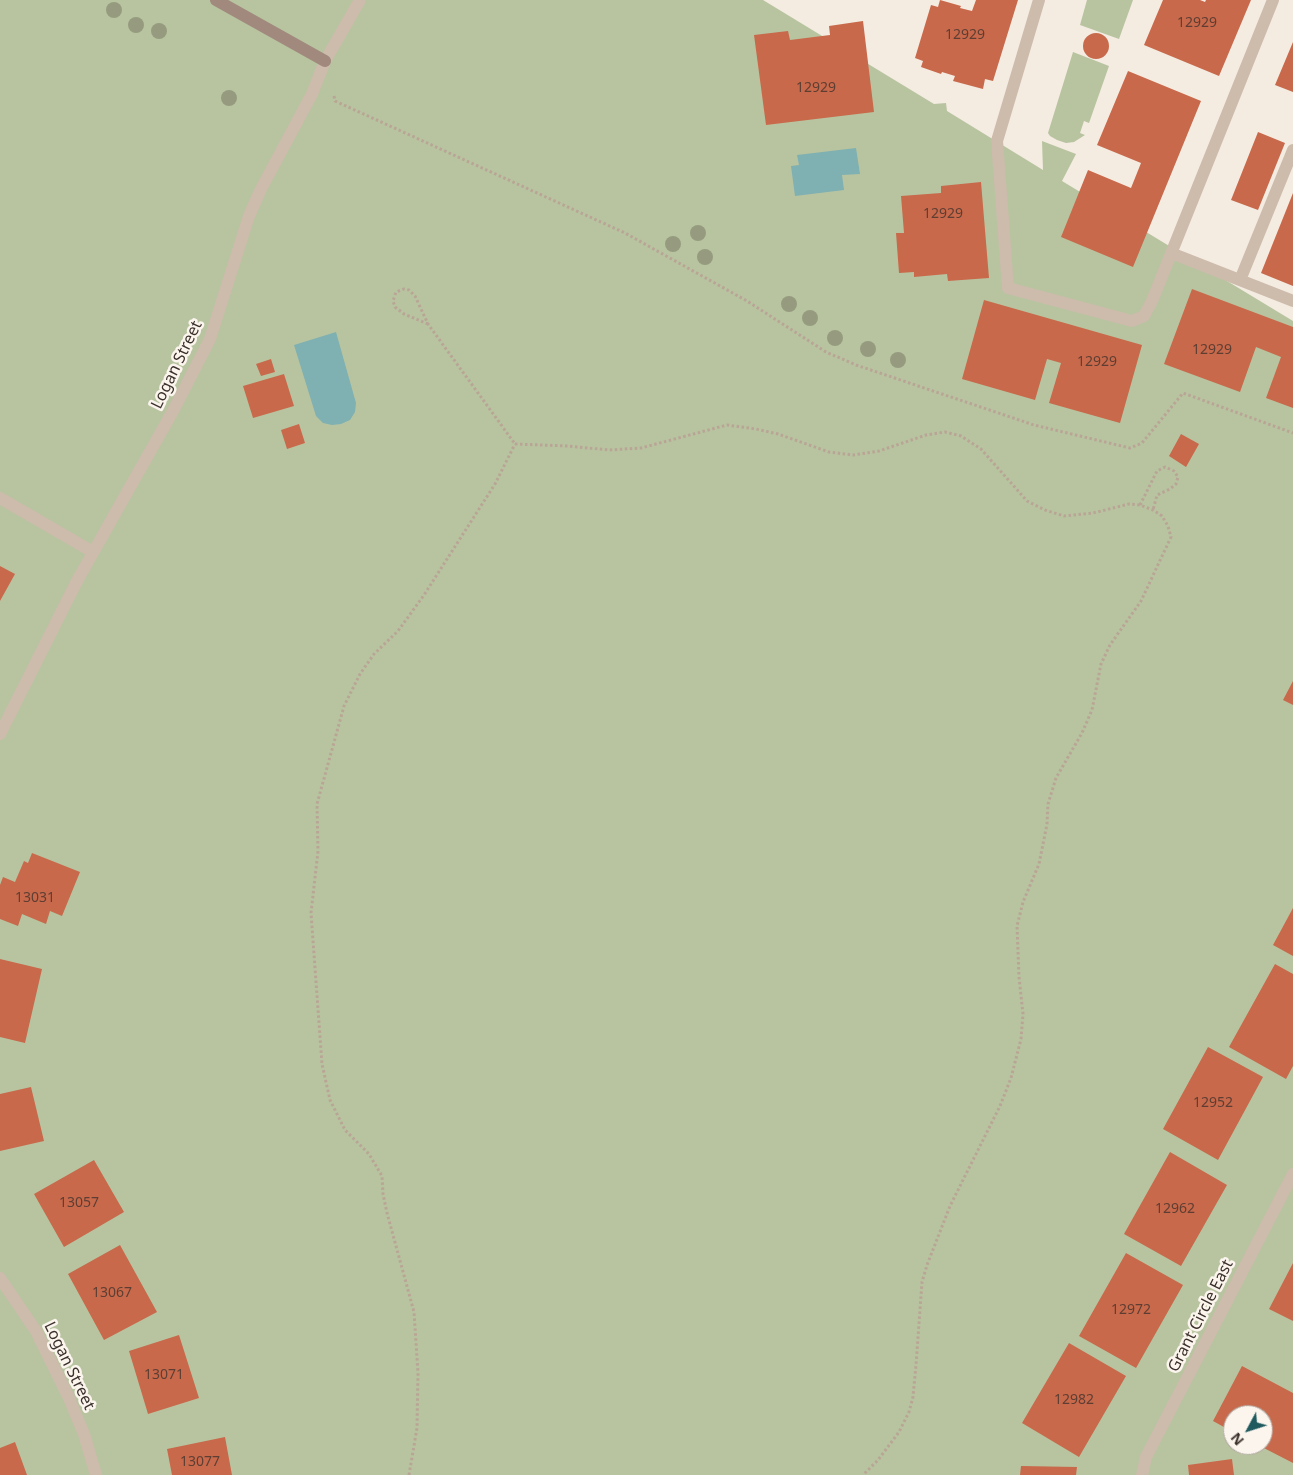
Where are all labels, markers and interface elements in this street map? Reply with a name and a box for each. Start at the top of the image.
house number: 12929 [1177,15,1217,31]
house number: 12929 [945,27,985,43]
house number: 12929 [796,80,836,96]
house number: 12929 [923,206,963,222]
street label: Logan Street [147,318,207,412]
house number: 12929 [1192,342,1232,358]
house number: 12929 [1077,354,1117,370]
house number: 13031 [15,890,55,906]
house number: 12952 [1193,1095,1233,1111]
house number: 13057 [59,1195,99,1211]
house number: 12962 [1155,1201,1195,1217]
street label: Grant Circle East [1164,1257,1238,1375]
house number: 13067 [92,1285,132,1301]
house number: 12972 [1111,1302,1151,1318]
street label: Logan Street [39,1319,99,1413]
house number: 13071 [144,1367,184,1383]
house number: 12982 [1054,1392,1094,1408]
north arrow [1223,1405,1273,1455]
text: N [1226,1429,1248,1450]
house number: 13077 [180,1454,220,1470]

